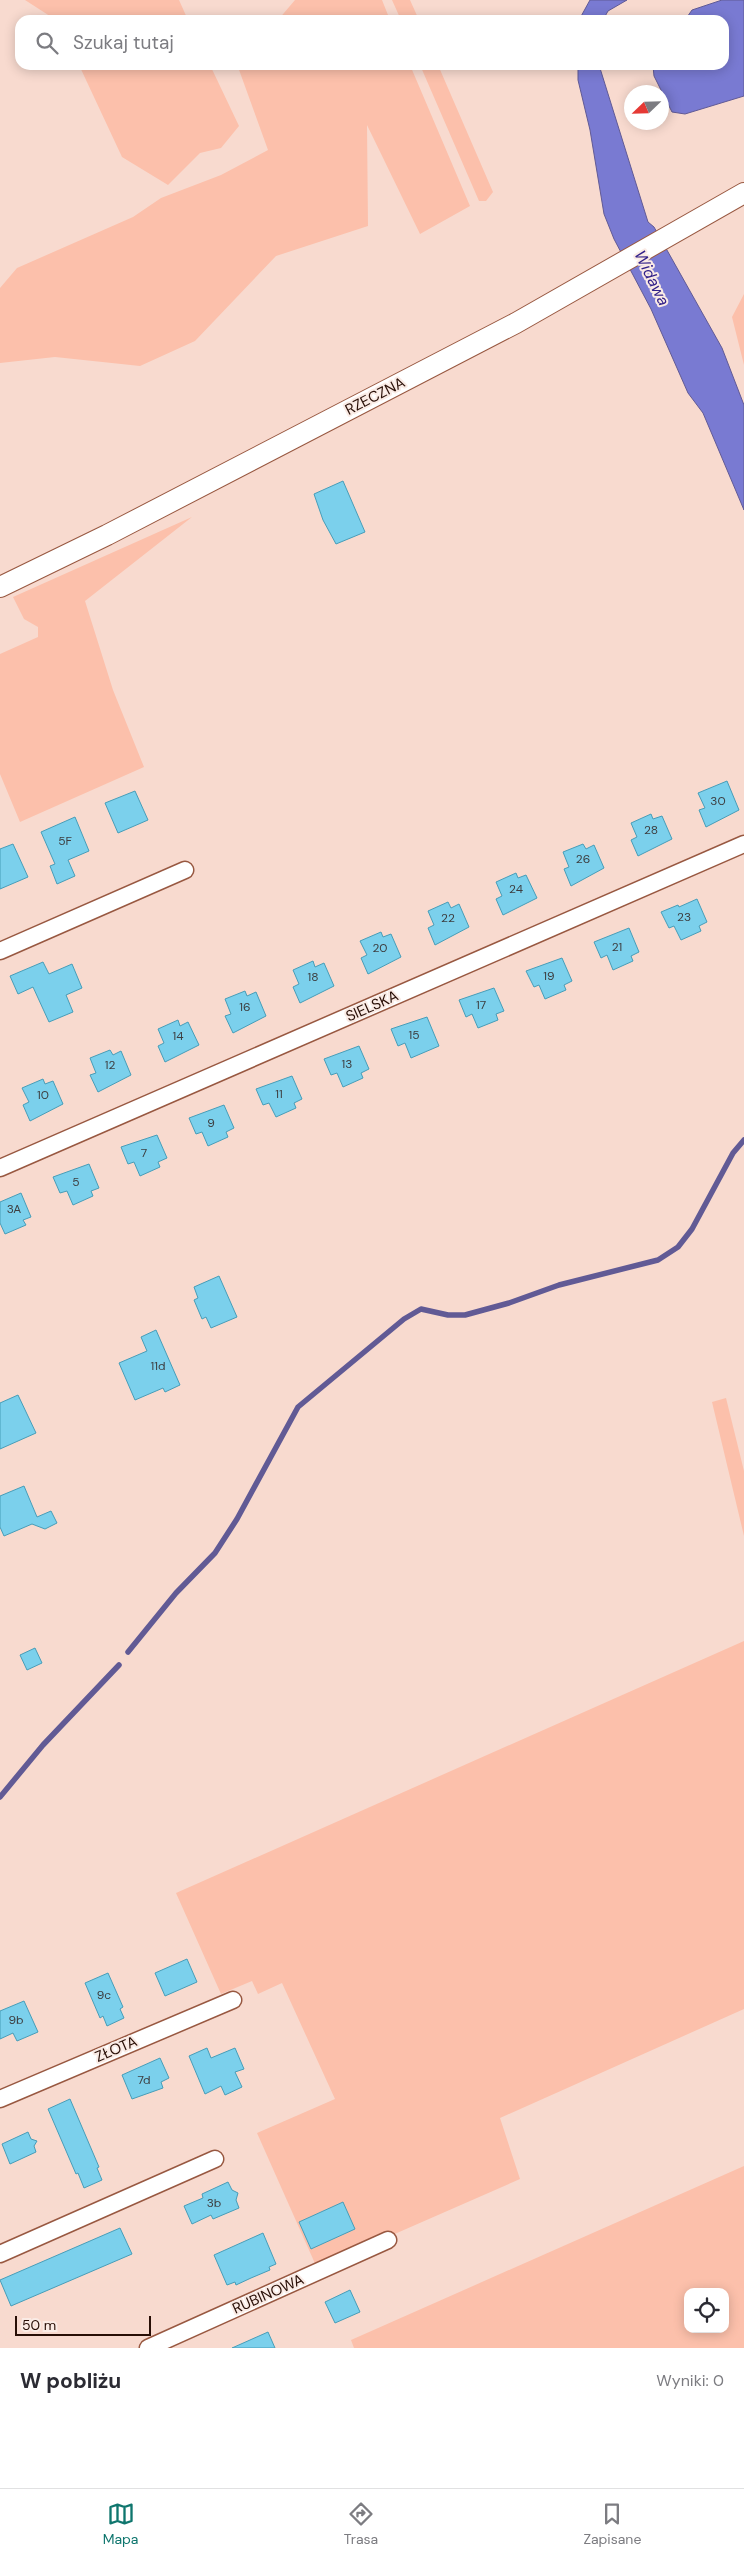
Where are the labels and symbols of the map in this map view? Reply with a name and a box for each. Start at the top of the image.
north arrow [624,85,669,130]
water label: Widawa [630,247,674,309]
street label: RZECZNA [342,372,408,420]
house number: 30 [710,793,726,809]
house number: 28 [644,822,658,838]
house number: 5F [58,833,72,849]
house number: 26 [576,851,590,867]
house number: 24 [509,881,523,897]
house number: 23 [677,909,691,925]
house number: 22 [441,910,455,926]
house number: 21 [612,939,622,955]
house number: 20 [372,940,388,956]
house number: 19 [543,968,555,984]
house number: 18 [307,969,319,985]
street label: SIELSKA [343,986,401,1026]
house number: 17 [476,997,486,1013]
house number: 16 [239,999,251,1015]
house number: 15 [408,1027,420,1043]
house number: 14 [172,1028,184,1044]
house number: 13 [342,1056,352,1072]
house number: 12 [105,1057,115,1073]
house number: 11 [275,1086,283,1102]
house number: 10 [37,1087,49,1103]
house number: 9 [207,1115,215,1131]
house number: 7 [141,1145,147,1161]
house number: 5 [72,1174,80,1190]
house number: 3A [7,1201,21,1217]
house number: 11d [150,1358,166,1374]
house number: 9c [97,1987,111,2003]
house number: 9b [8,2012,24,2028]
street label: ZŁOTA [92,2031,140,2067]
house number: 7d [137,2072,151,2088]
house number: 3b [207,2195,221,2211]
street label: RUBINOWA [229,2269,307,2319]
scale bar [15,2313,151,2336]

